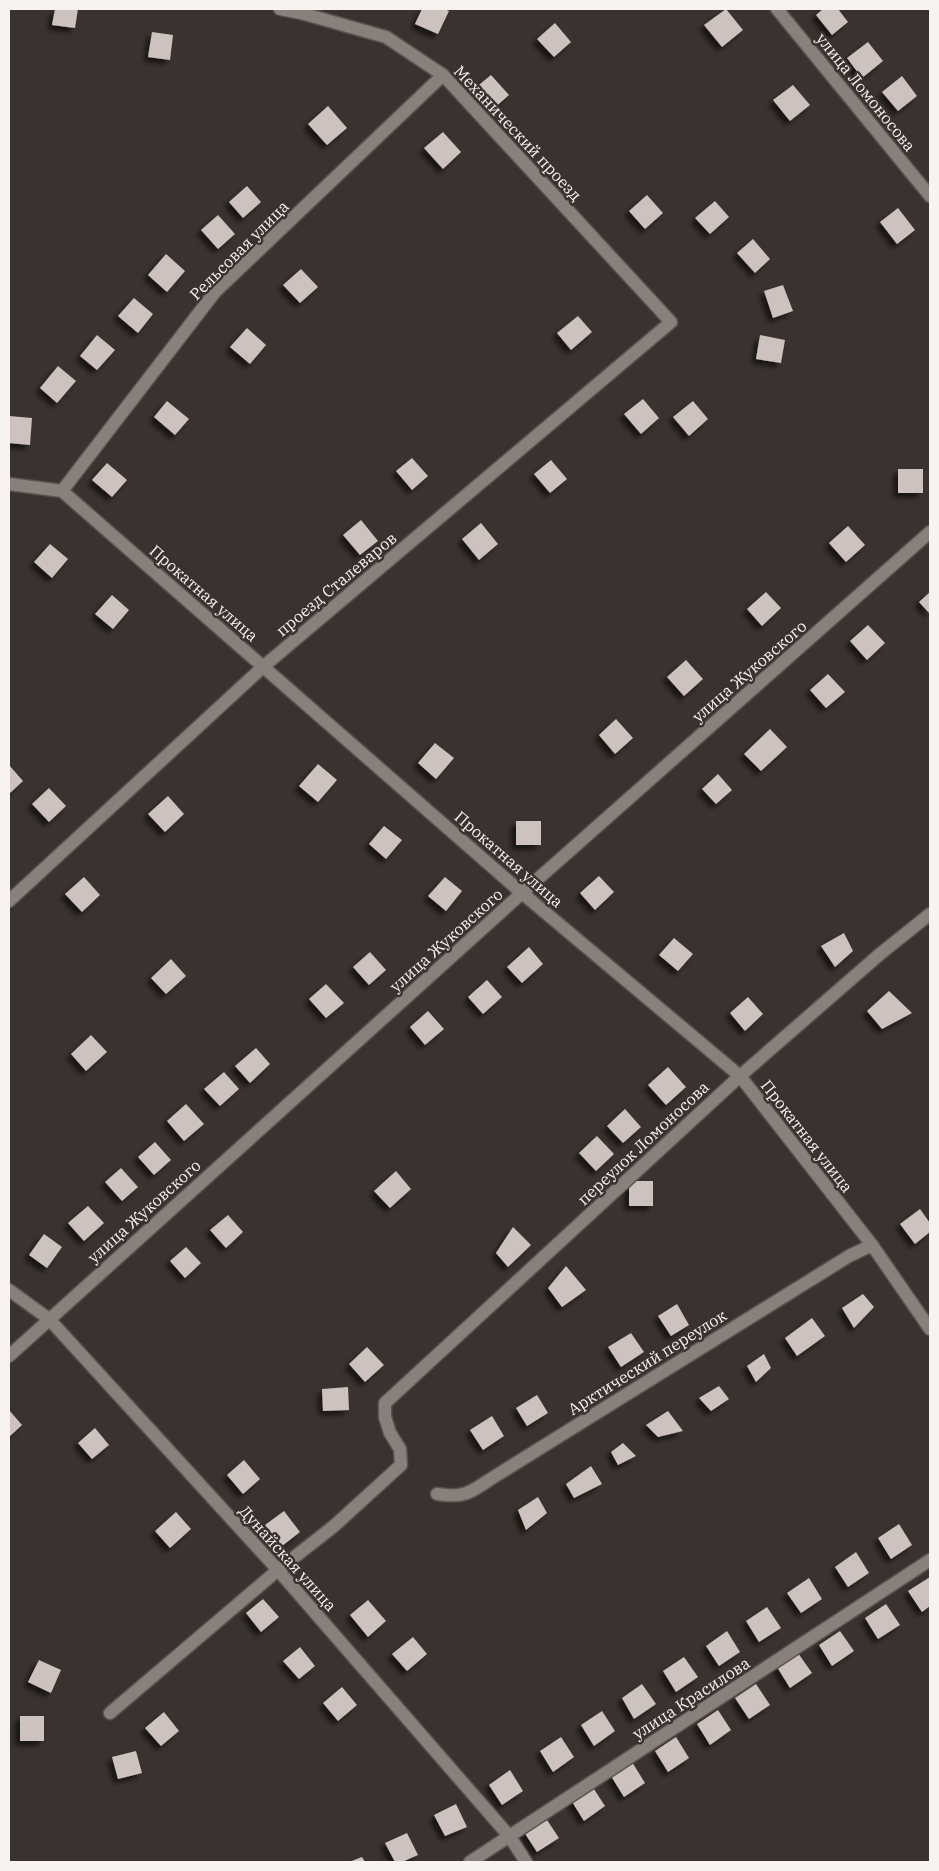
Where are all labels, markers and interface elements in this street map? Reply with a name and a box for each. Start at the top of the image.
street label: улица Ломоносова [812,29,920,155]
street label: Механический проезд [450,61,586,205]
street label: Рельсовая улица [185,196,293,304]
street label: проезд Сталеваров [272,528,400,640]
street label: Прокатная улица [146,540,263,646]
street label: улица Жуковского [688,616,810,726]
street label: Прокатная улица [451,806,568,912]
street label: улица Жуковского [385,884,507,996]
street label: Прокатная улица [757,1076,857,1196]
street label: переулок Ломоносова [573,1077,713,1209]
street label: улица Жуковского [83,1155,205,1267]
street label: Арктический переулок [564,1305,731,1419]
street label: Дунайская улица [235,1501,341,1615]
street label: улица Красилова [629,1652,754,1743]

